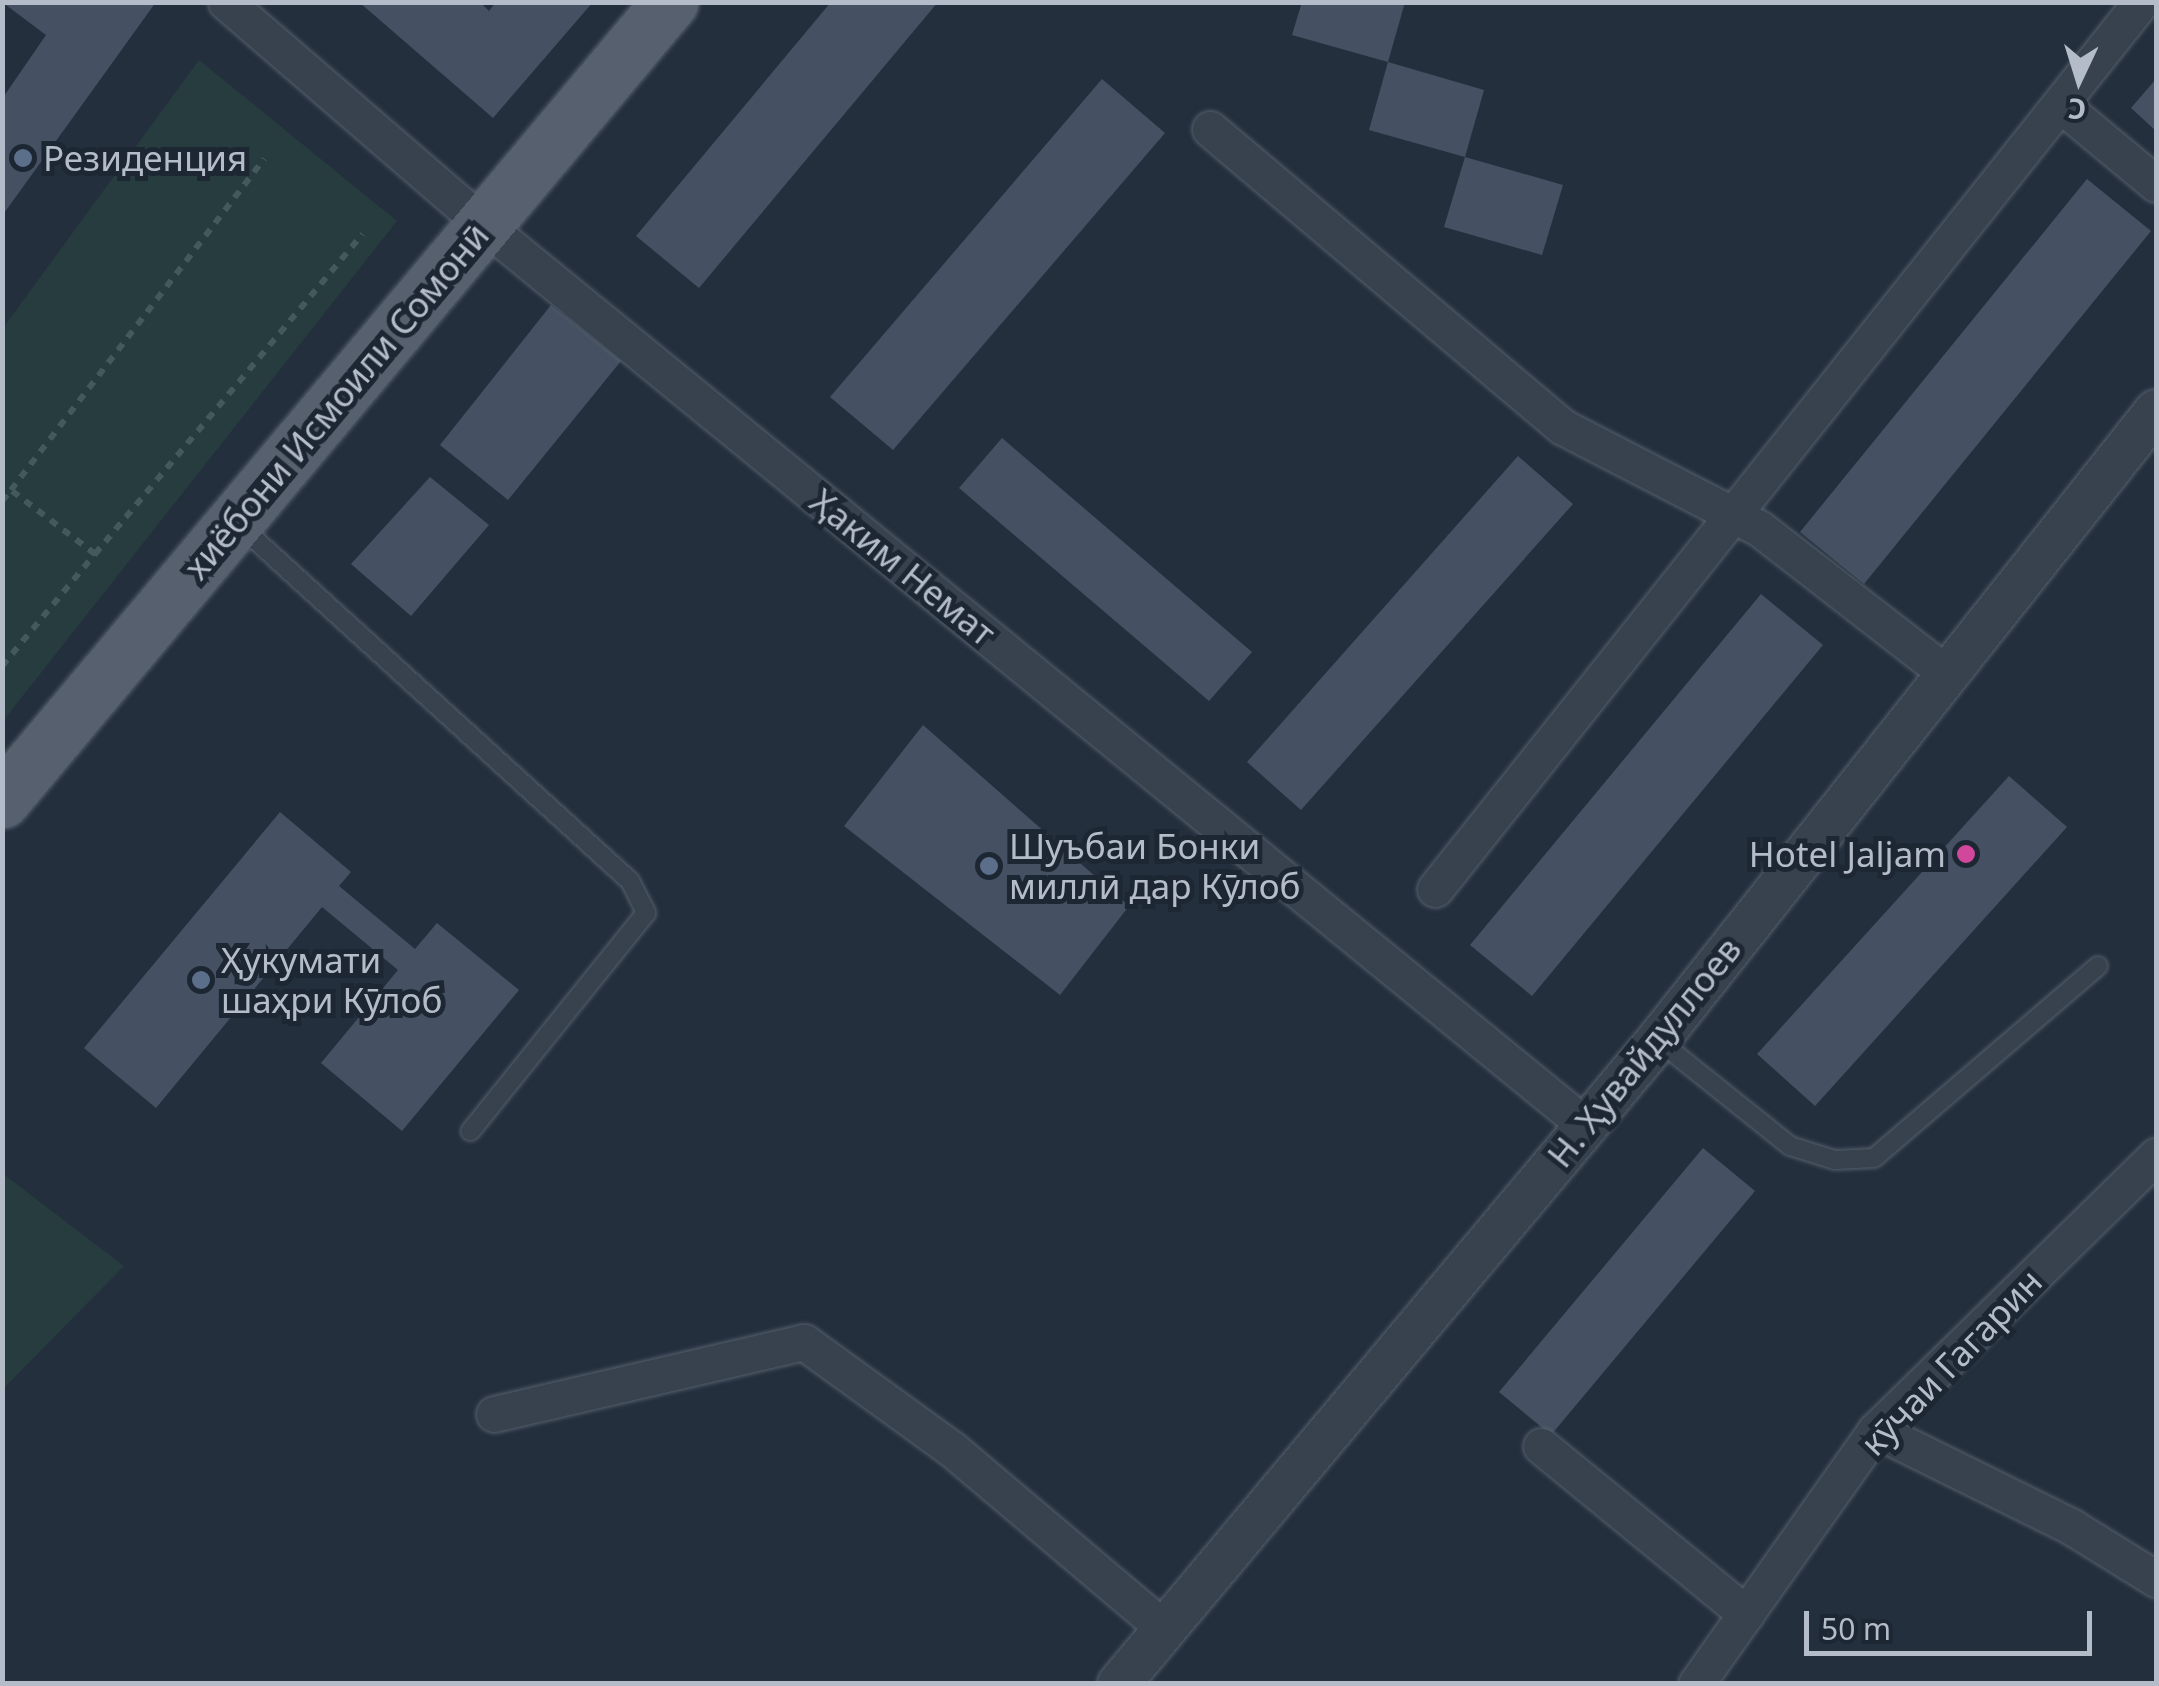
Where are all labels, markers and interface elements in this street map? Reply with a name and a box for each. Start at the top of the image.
north arrow [2029,30,2129,130]
text: С [2067,90,2087,130]
place label: Резиденция [43,137,247,179]
marker: Резиденция [12,147,34,169]
street label: хиёбони Исмоили Сомонӣ [175,215,497,587]
street label: Ҳаким Немат [802,480,1004,654]
place label: Шуъбаи Бонки миллӣ дар Кӯлоб [1009,825,1300,907]
place label: Hotel Jaljam [1749,833,1946,875]
marker: Hotel Jaljam [1955,843,1977,865]
marker: Шуъбаи Бонки миллӣ дар Кӯлоб [978,855,1000,877]
street label: Н. Ҳувайдуллоев [1538,929,1750,1175]
place label: Ҳукумати шаҳри Кӯлоб [221,939,442,1021]
marker: Ҳукумати шаҳри Кӯлоб [190,969,212,991]
street label: кӯчаи Гагарин [1852,1260,2050,1464]
scale bar [1809,1591,2096,1653]
text: 50 m [1821,1608,1891,1649]

